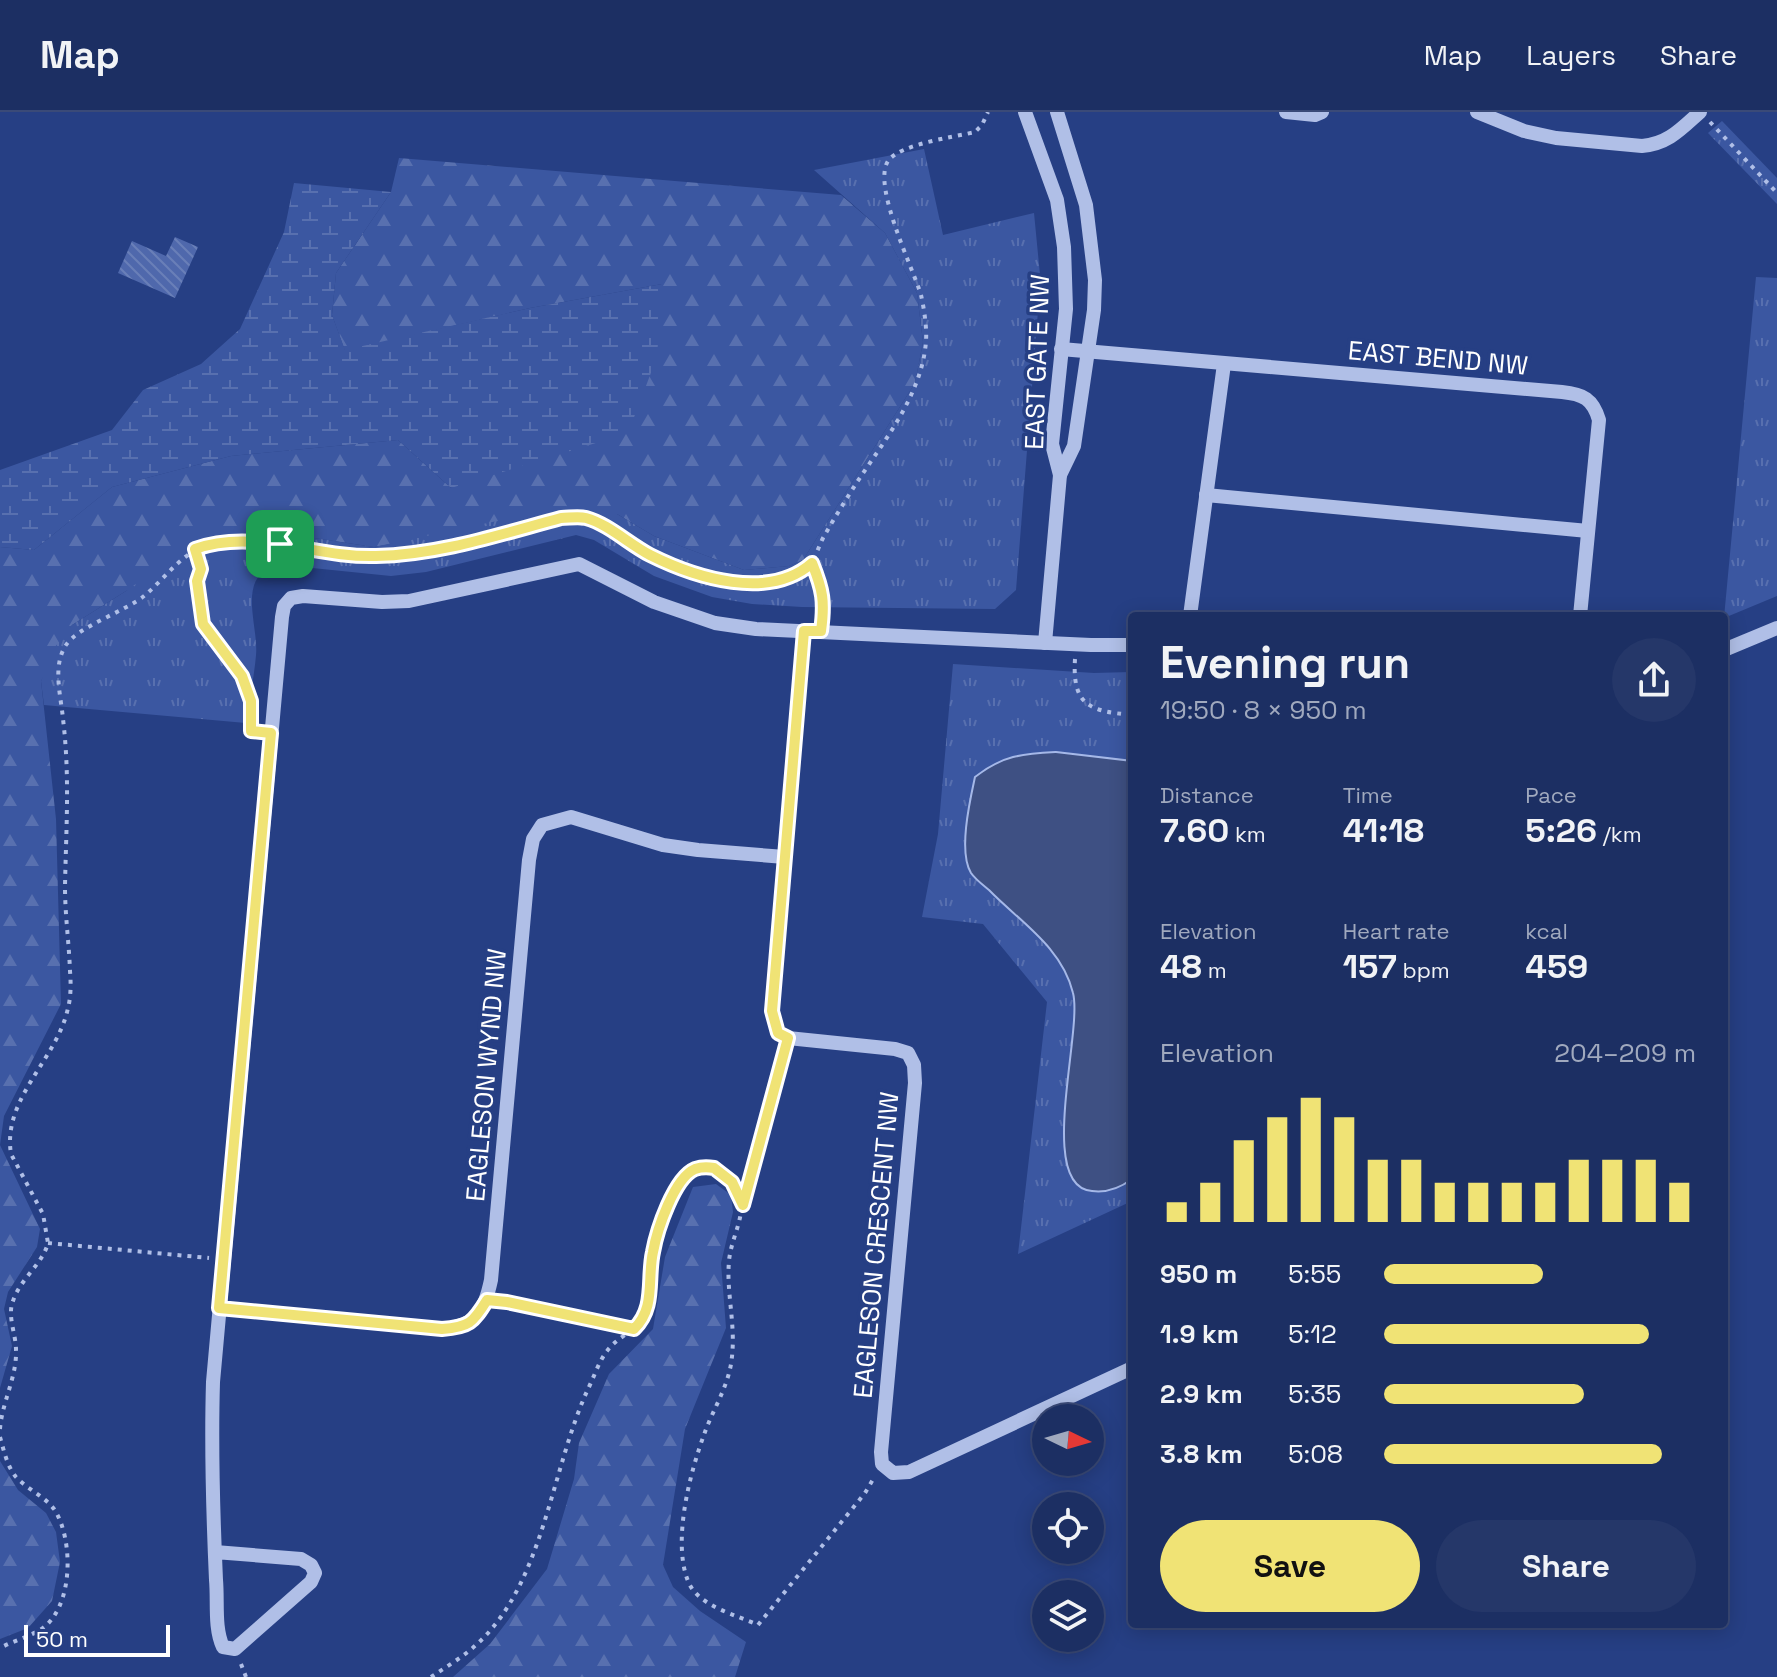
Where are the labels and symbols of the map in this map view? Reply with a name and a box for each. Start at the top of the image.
street label: EAST GATE NW [1017,274,1057,450]
street label: EAST BEND NW [1347,333,1529,383]
pin [246,510,314,578]
street label: EAGLESON WYND NW [458,947,514,1203]
street label: EAGLESON CRESCENT NW [846,1090,906,1400]
north arrow [1032,1404,1104,1476]
scale bar [24,1621,170,1657]

